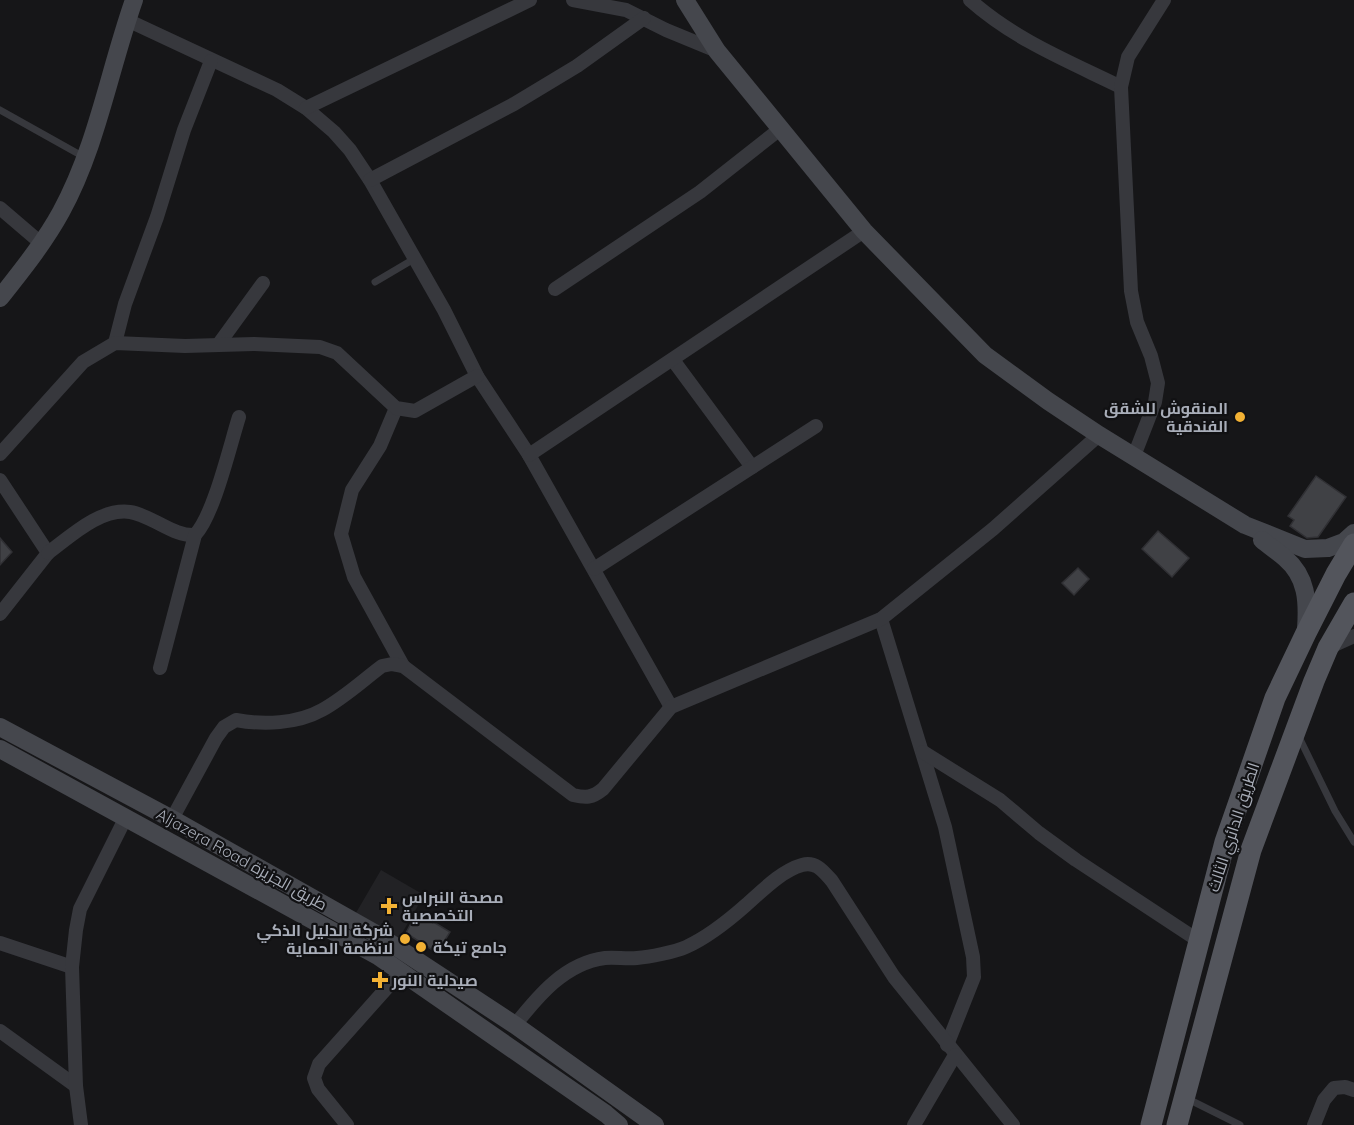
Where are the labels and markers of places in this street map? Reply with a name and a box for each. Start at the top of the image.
place label: المنقوش للشقق الفندقية [1104,398,1228,436]
marker: المنقوش للشقق الفندقية [1233,410,1247,424]
place label: مصحة النبراس التخصصية [402,887,503,925]
marker: مصحة النبراس التخصصية [380,897,398,915]
place label: شركة الدليل الذكي لانظمة الحماية [257,920,393,958]
marker: شركة الدليل الذكي لانظمة الحماية [398,932,412,946]
place label: جامع تيكة [433,937,507,958]
marker: جامع تيكة [414,940,428,954]
place label: صيدلية النور [391,970,478,990]
marker: صيدلية النور [373,973,387,987]

